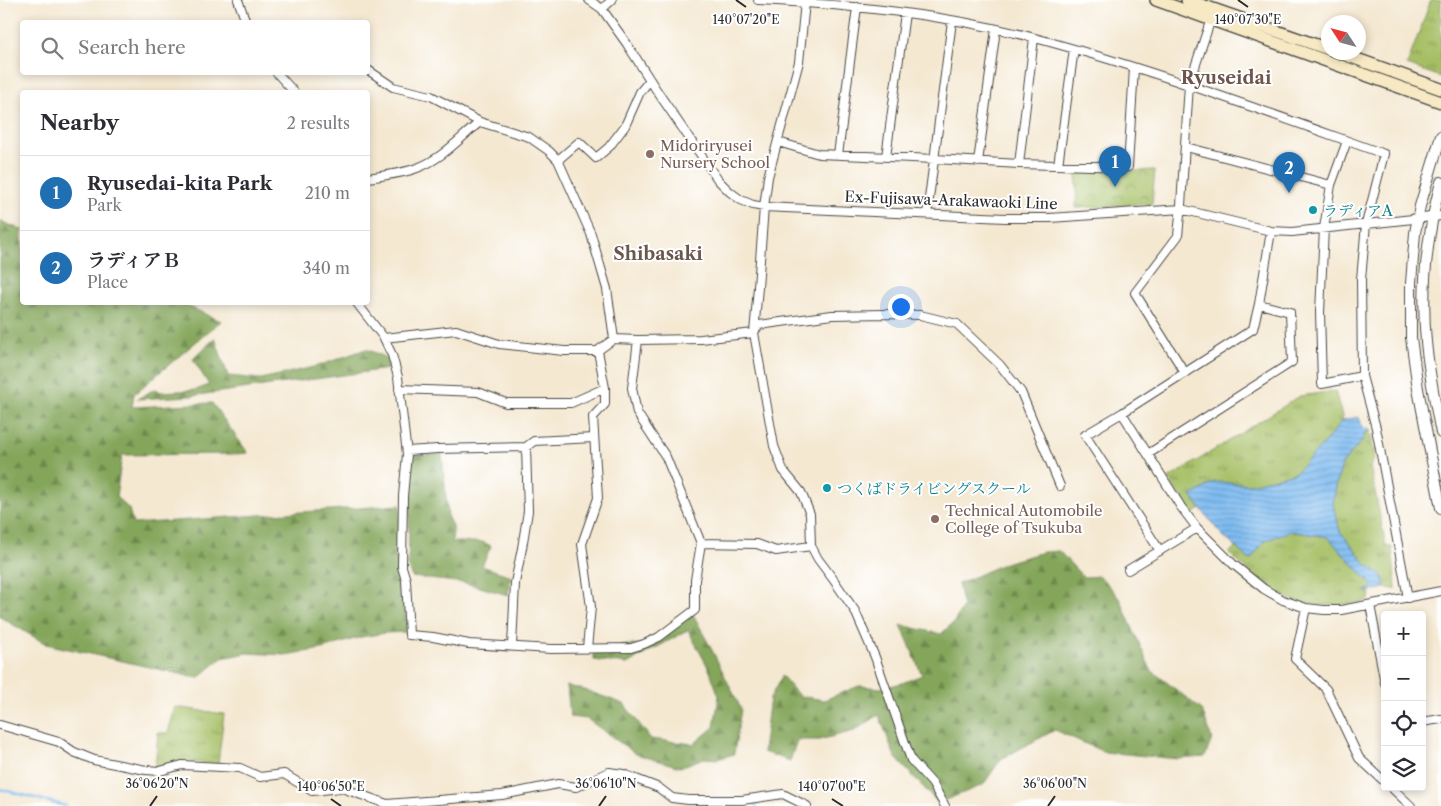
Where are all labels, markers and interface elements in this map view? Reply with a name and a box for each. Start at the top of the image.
text: 140°07'20"E [713,12,779,27]
text: 140°07'30"E [1215,12,1281,27]
north arrow [1321,15,1366,60]
search box [20,20,370,75]
icon: search [38,34,66,62]
text: Search here [78,36,186,59]
district label: Ryuseidai [1181,67,1272,89]
text: Nearby [40,110,119,135]
text: 2 results [287,113,350,133]
place label: Midoriryusei Nursery School [660,136,770,172]
pin: 1 [1099,146,1131,187]
marker: Midoriryusei Nursery School [644,148,656,160]
pin: 2 [1273,152,1305,193]
text: Ryusedai-kita Park [87,172,272,195]
text: 1 [52,183,60,203]
text: 210 m [305,183,350,203]
street label: Ex-Fujisawa-Arakawaoki Line [844,187,1058,213]
text: Park [87,195,122,215]
place label: ラディアA [1323,201,1394,220]
marker: ラディアA [1307,204,1319,216]
district label: Shibasaki [613,243,703,265]
text: ラディアＢ [87,249,180,272]
text: 2 [51,258,61,278]
text: 340 m [303,258,350,278]
text: Place [87,272,128,292]
your location [888,294,914,320]
place label: つくばドライビングスクール [837,479,1031,498]
marker: つくばドライビングスクール [821,482,833,494]
place label: Technical Automobile College of Tsukuba [945,501,1102,537]
marker: Technical Automobile College of Tsukuba [929,513,941,525]
map controls [1381,611,1426,791]
button: + [1381,611,1426,656]
button: − [1381,656,1426,701]
button: locate [1381,701,1426,746]
button: layers [1381,746,1426,791]
text: 36°06'20"N [125,776,189,791]
text: 36°06'10"N [575,776,637,791]
text: 36°06'00"N [1023,776,1087,791]
text: 140°06'50"E [297,779,365,794]
text: 140°07'00"E [798,779,866,794]

